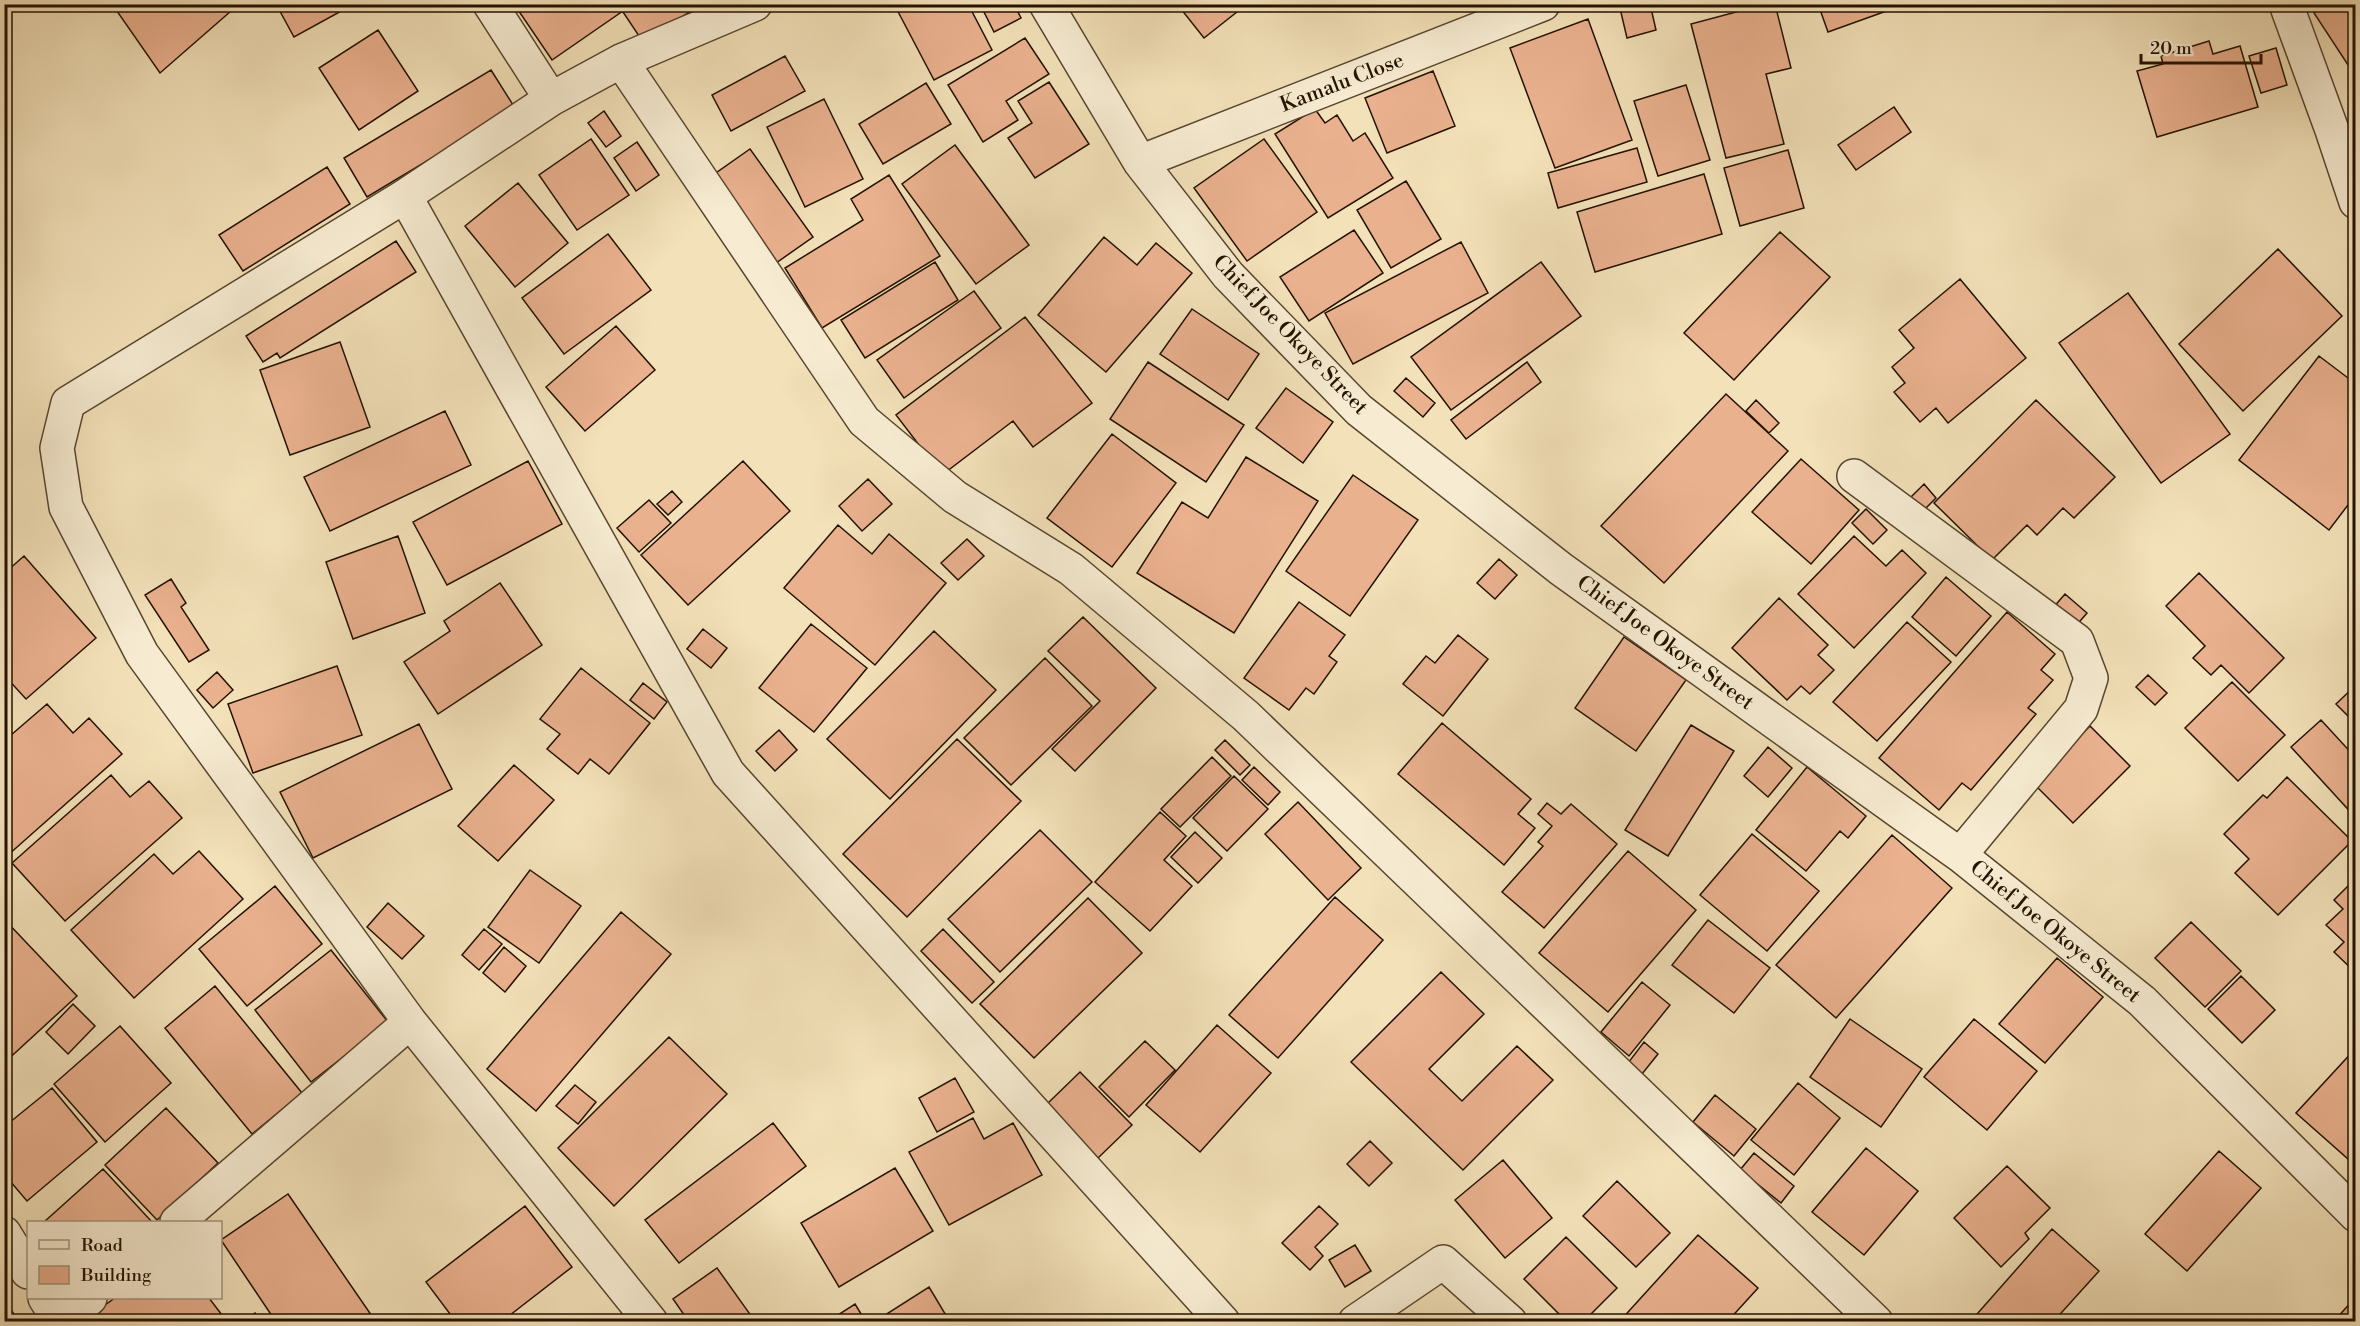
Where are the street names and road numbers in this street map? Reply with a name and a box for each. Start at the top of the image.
street label: Kamalu Close [1276,47,1408,119]
street label: Chief Joe Okoye Street [1207,250,1374,421]
street label: Chief Joe Okoye Street [1571,570,1759,716]
street label: Chief Joe Okoye Street [1964,855,2146,1009]

